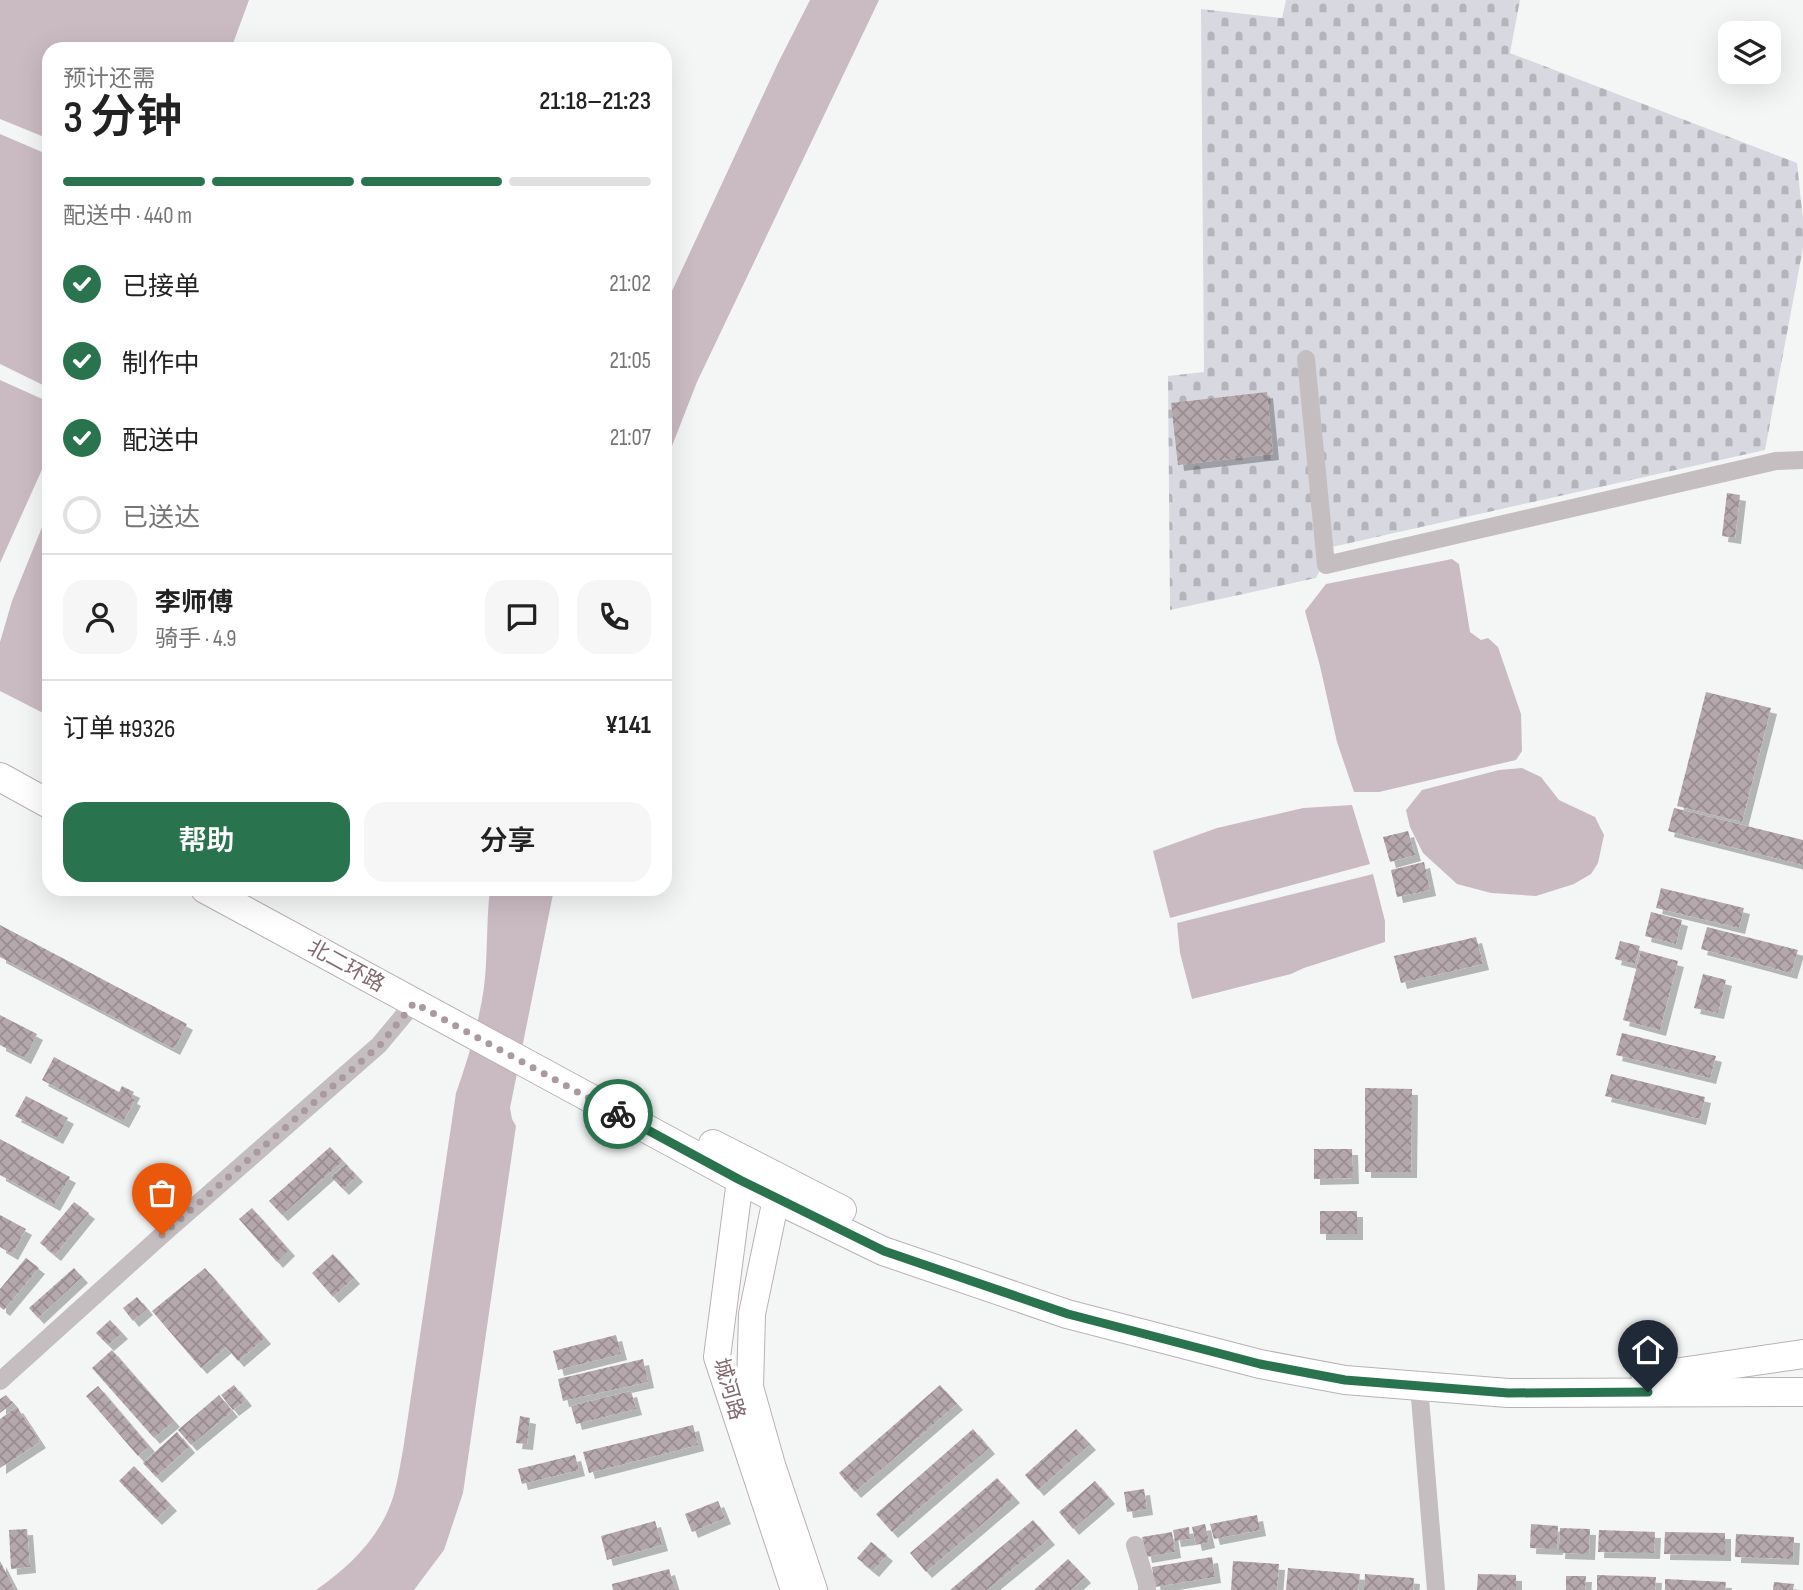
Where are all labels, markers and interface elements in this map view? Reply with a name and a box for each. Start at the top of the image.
map controls [1718,21,1781,84]
button: layers [1718,21,1781,84]
text: 预计还需 [63,65,155,93]
text: 21:18–21:23 [539,86,651,117]
text: 3 分钟 [63,91,182,146]
text: 配送中 · 440 m [63,202,192,230]
icon: check [63,265,101,303]
text: 21:02 [609,270,651,298]
text: 已接单 [122,272,200,303]
icon: check [63,342,101,380]
text: 21:05 [610,347,651,375]
text: 制作中 [122,349,200,380]
icon: check [63,419,101,457]
text: 21:07 [610,424,651,452]
text: 配送中 [122,426,200,457]
text: 已送达 [122,503,200,534]
button: person [63,580,137,654]
button: chat [485,580,559,654]
button: phone [577,580,651,654]
text: 李师傅 [155,588,233,619]
text: 骑手 · 4.9 [155,625,237,653]
text: ¥141 [605,710,651,741]
text: 订单 #9326 [63,714,176,745]
button: 帮助 [63,802,350,882]
button: 分享 [364,802,651,882]
street label: 北二环路 [303,935,389,997]
courier [583,1079,653,1149]
icon: bike [599,1095,637,1133]
pin [132,1163,192,1235]
icon: bag [143,1174,181,1212]
pin [1618,1320,1678,1392]
icon: home [1629,1331,1667,1369]
street label: 城河路 [708,1355,750,1423]

